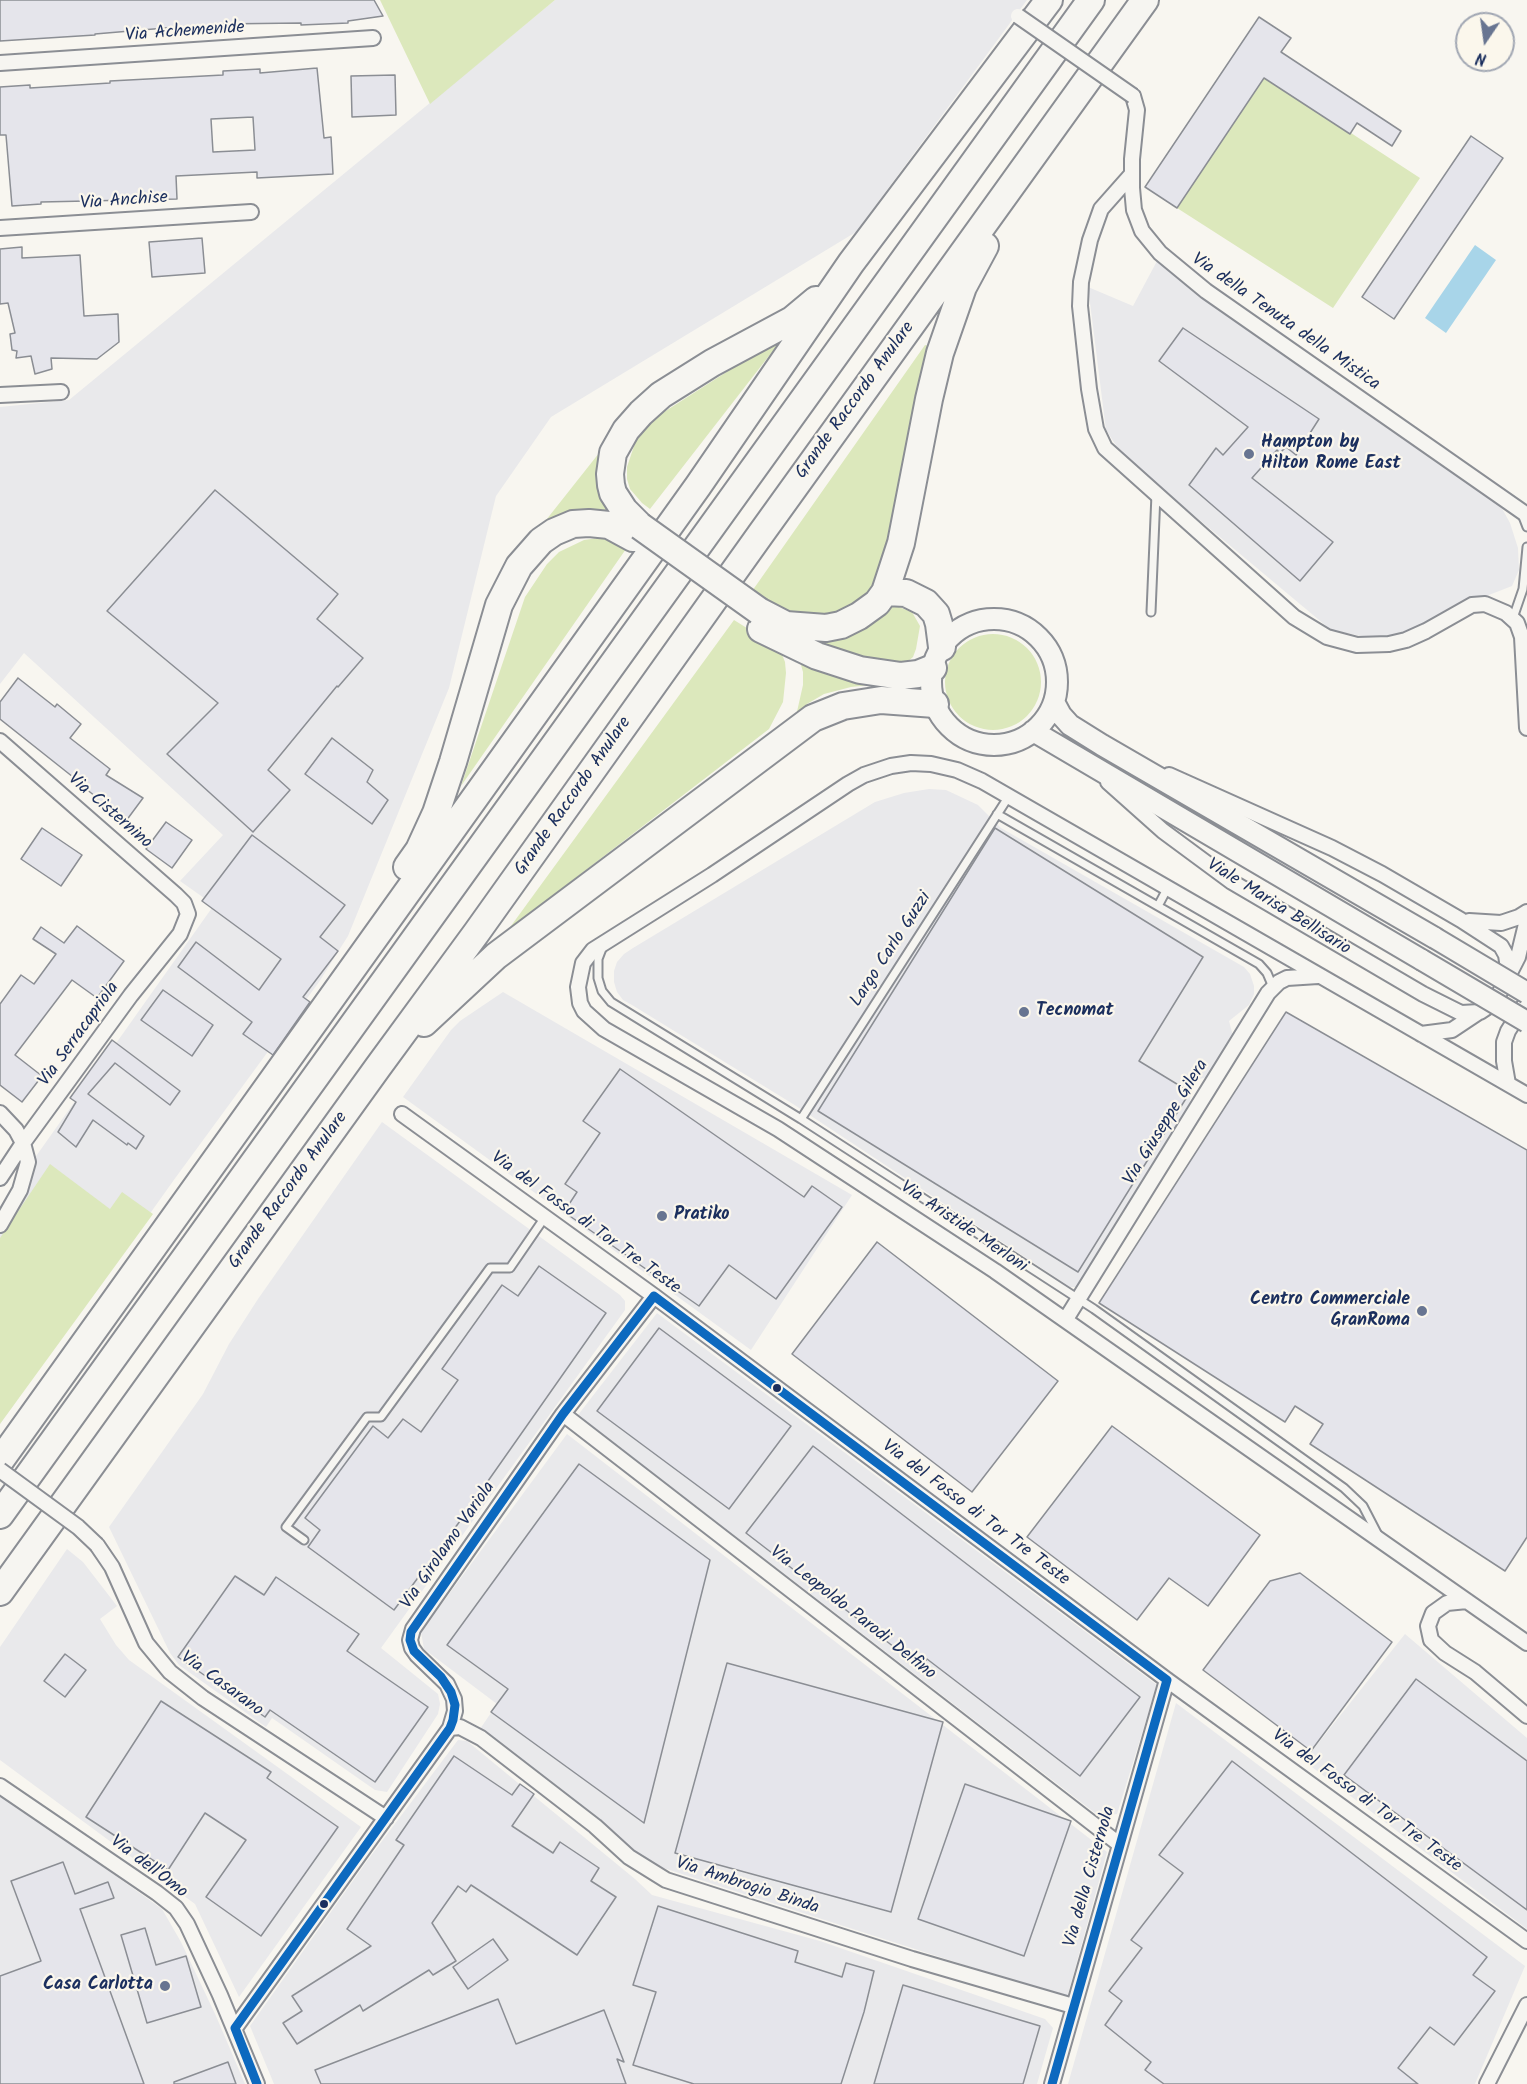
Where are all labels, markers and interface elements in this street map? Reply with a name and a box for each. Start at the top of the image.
north arrow [1455,12,1515,72]
street label: Via Achemenide [125,18,245,48]
text: N [1474,45,1489,71]
street label: Via Anchise [79,188,169,216]
street label: Via della Tenuta della Mistica [1187,250,1383,396]
street label: Grande Raccordo Anulare [792,318,920,484]
place label: Hampton by Hilton Rome East [1261,433,1401,476]
marker: Hampton by Hilton Rome East [1242,447,1256,461]
street label: Grande Raccordo Anulare [511,713,637,881]
street label: Via Cisternino [62,769,156,855]
street label: Viale Marisa Bellisario [1202,855,1354,961]
street label: Largo Carlo Guzzi [847,888,937,1012]
street label: Via Serracapriola [35,979,125,1091]
place label: Tecnomat [1036,1001,1114,1023]
marker: Tecnomat [1017,1005,1031,1019]
street label: Via Giuseppe Gilera [1120,1056,1214,1190]
street label: Grande Raccordo Anulare [225,1108,353,1274]
street label: Via del Fosso di Tor Tre Teste [486,1148,684,1300]
street label: Via Aristide Merloni [895,1177,1031,1279]
place label: Pratiko [674,1205,729,1227]
marker: Pratiko [655,1209,669,1223]
place label: Centro Commerciale GranRoma [1250,1290,1410,1332]
marker: Centro Commerciale GranRoma [1415,1304,1429,1318]
unlabelled marker [771,1382,783,1394]
street label: Via del Fosso di Tor Tre Teste [877,1436,1073,1592]
street label: Via Girolamo Variola [397,1478,501,1614]
street label: Via Leopoldo Parodi Delfino [764,1542,940,1686]
street label: Via Casarano [175,1648,267,1722]
street label: Via del Fosso di Tor Tre Teste [1267,1726,1465,1878]
street label: Via della Cisternola [1061,1804,1121,1950]
street label: Via dell'Omo [105,1832,191,1904]
street label: Via Ambrogio Binda [673,1854,821,1920]
unlabelled marker [318,1898,330,1910]
place label: Casa Carlotta [43,1975,153,1997]
marker: Casa Carlotta [158,1979,172,1993]

